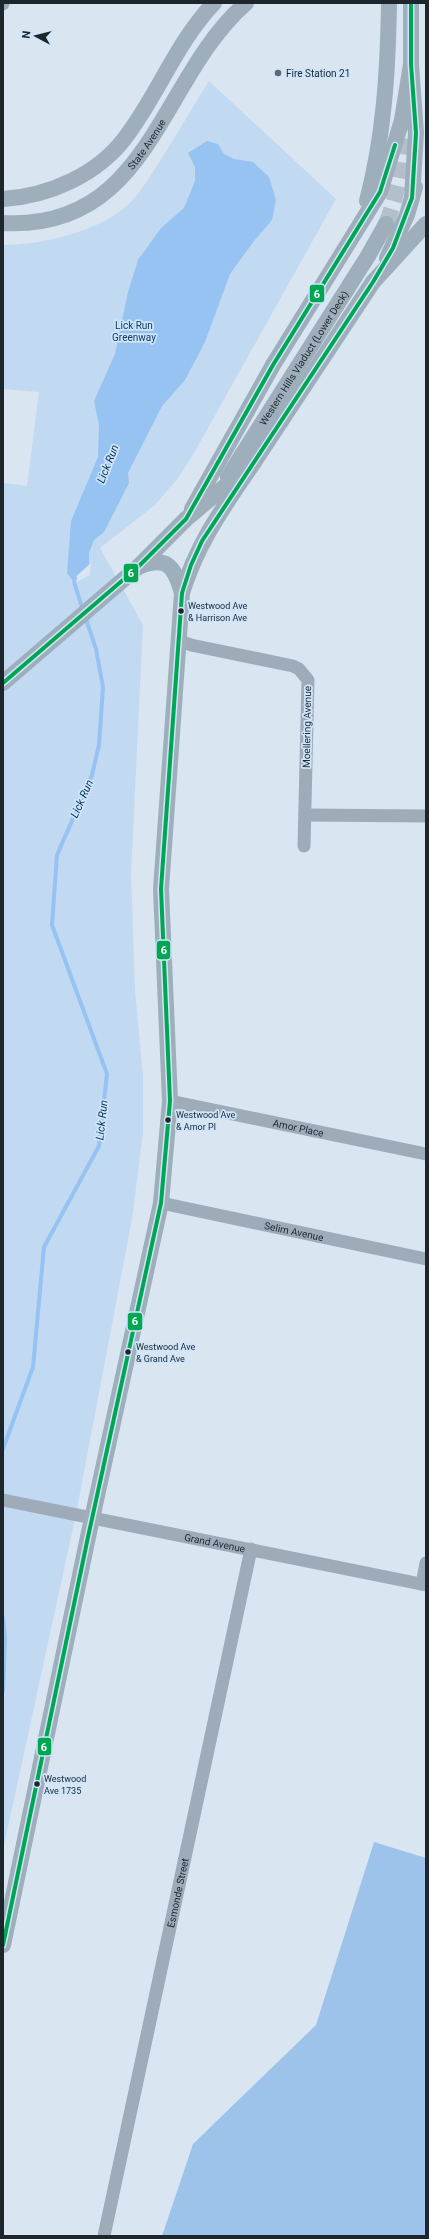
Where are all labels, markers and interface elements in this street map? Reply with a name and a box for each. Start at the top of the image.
north arrow [16,16,56,56]
text: N [20,30,34,39]
marker: Fire Station 21 [273,68,283,78]
place label: Fire Station 21 [286,68,350,79]
street label: State Avenue [125,117,167,171]
line badge: 6 [309,284,325,303]
text: 6 [314,288,320,301]
street label: Western Hills Viaduct (Lower Deck) [257,289,351,427]
park label: Lick Run Greenway [112,320,156,343]
water label: Lick Run [94,443,122,485]
line badge: 6 [123,563,139,583]
text: 6 [128,567,134,580]
place label: Westwood Ave & Harrison Ave [188,601,248,623]
marker: Westwood Ave & Harrison Ave [176,606,186,616]
street label: Moellering Avenue [301,686,313,768]
water label: Lick Run [68,778,96,820]
line badge: 6 [156,940,171,960]
text: 6 [161,944,167,957]
water label: Lick Run [93,1099,111,1141]
place label: Westwood Ave & Amor Pl [176,1110,236,1132]
marker: Westwood Ave & Amor Pl [163,1115,173,1125]
street label: Amor Place [272,1117,325,1138]
street label: Selim Avenue [264,1220,325,1243]
line badge: 6 [127,1312,143,1331]
text: 6 [132,1315,138,1328]
place label: Westwood Ave & Grand Ave [136,1342,196,1364]
marker: Westwood Ave & Grand Ave [123,1347,133,1357]
street label: Grand Avenue [183,1531,246,1554]
line badge: 6 [37,1737,52,1756]
text: 6 [41,1741,47,1754]
place label: Westwood Ave 1735 [44,1774,86,1796]
marker: Westwood Ave 1735 [32,1779,42,1789]
street label: Esmonde Street [165,1857,190,1929]

